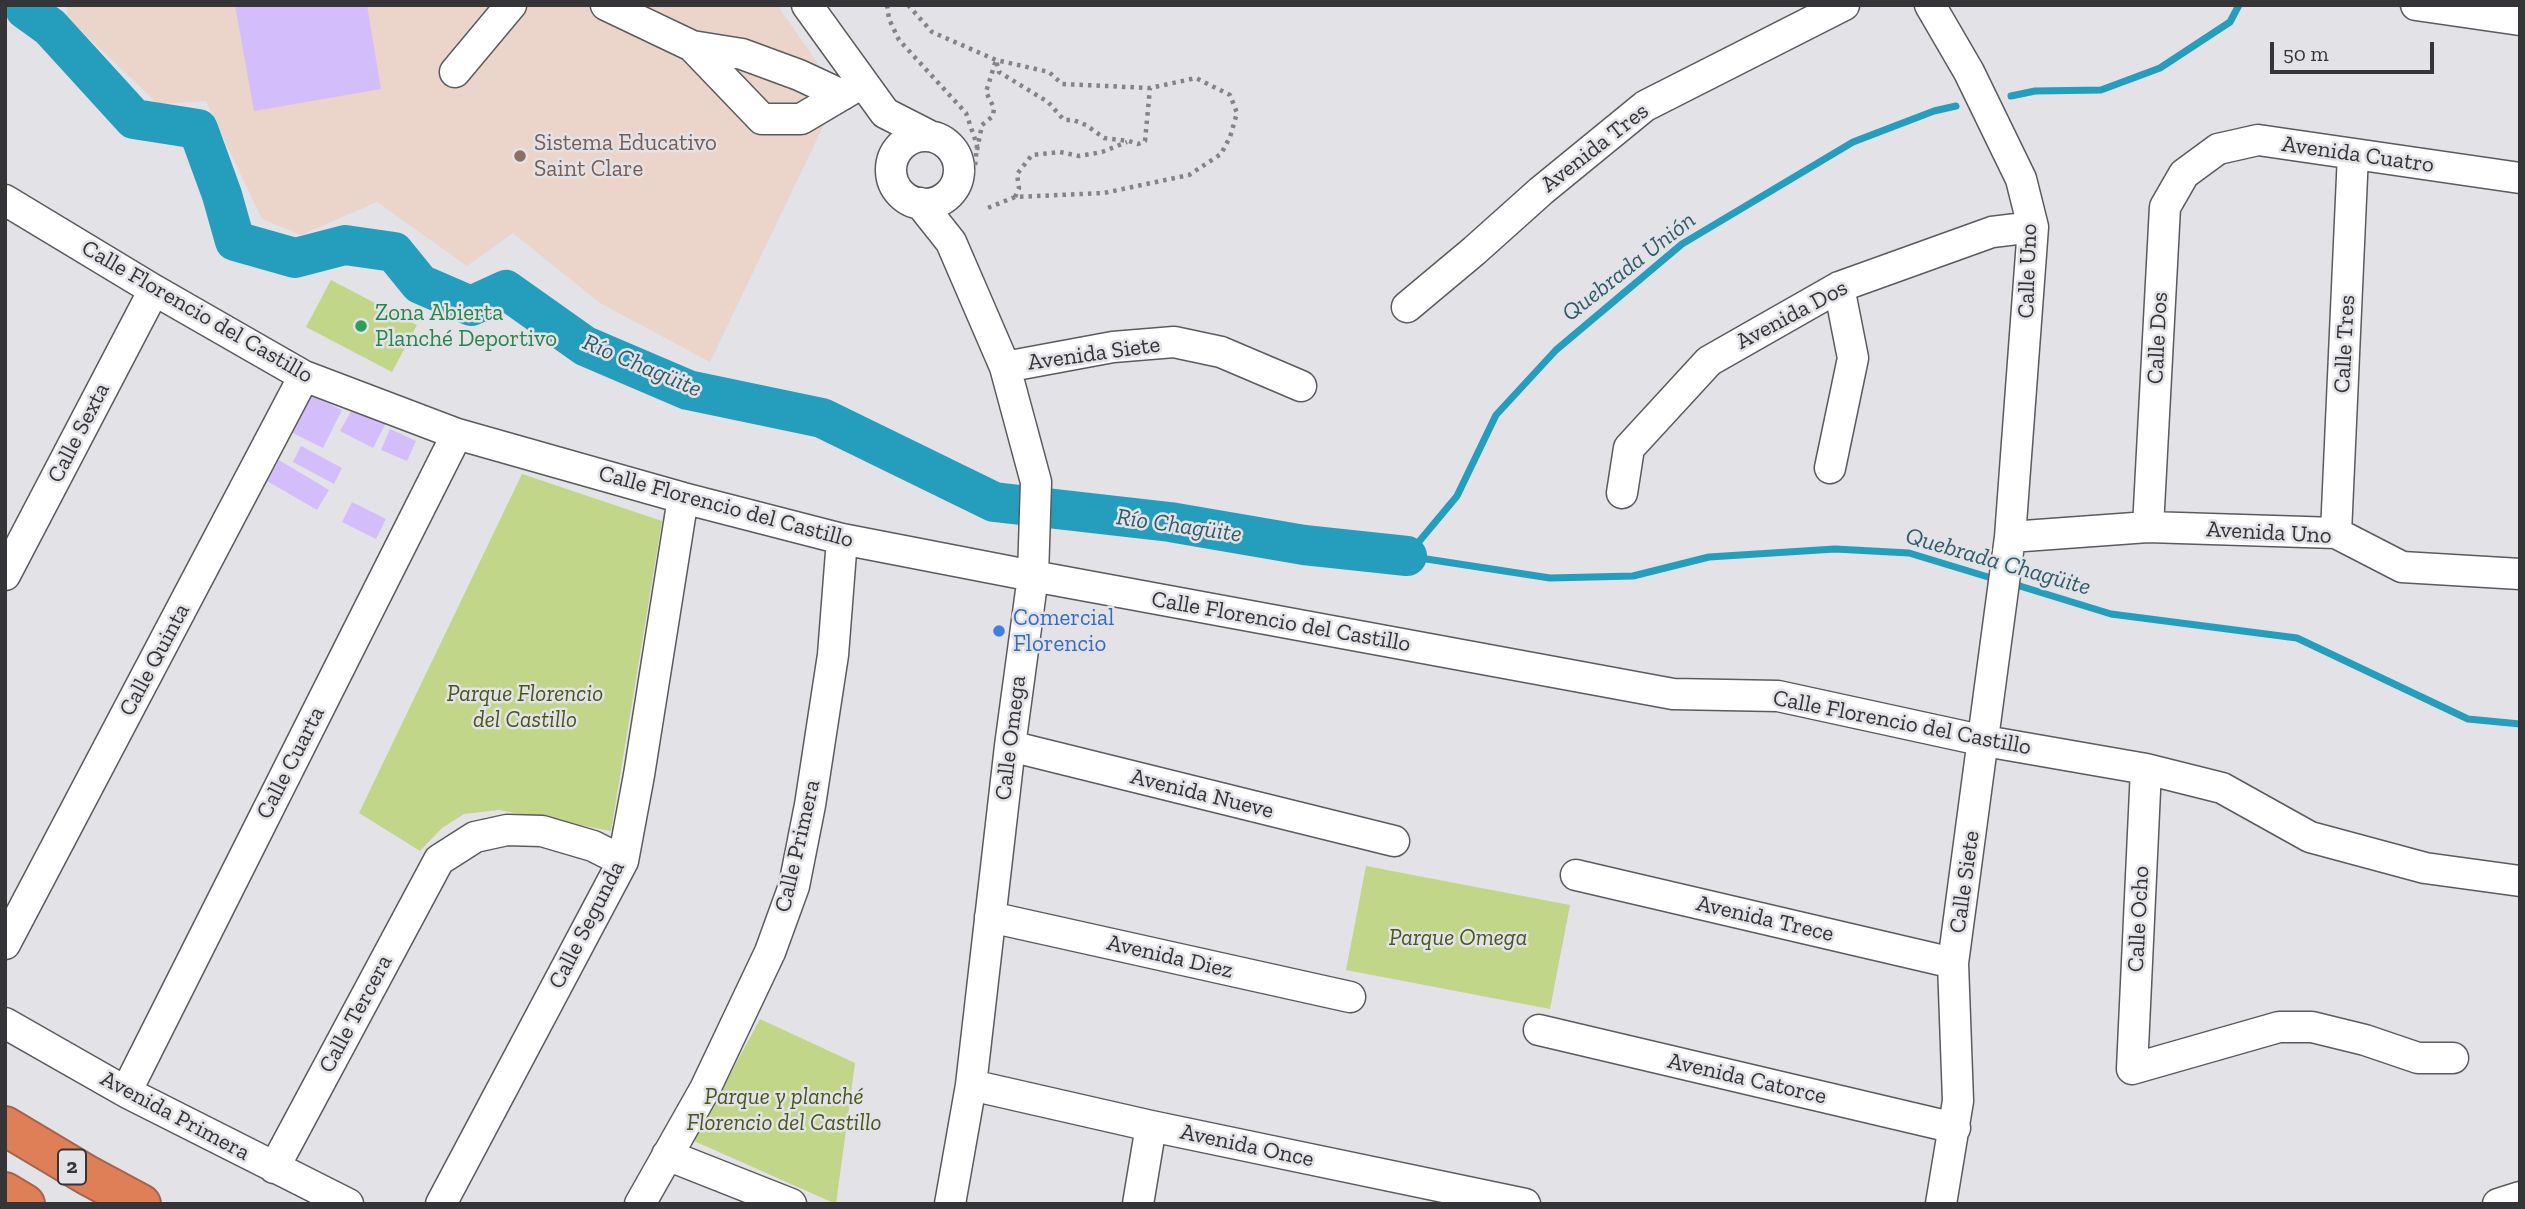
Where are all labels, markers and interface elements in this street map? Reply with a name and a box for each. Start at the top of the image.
scale bar [2273,28,2438,72]
text: 50 m [2283,41,2329,66]
street label: Avenida Tres [1536,97,1654,199]
place label: Sistema Educativo Saint Clare [534,129,717,183]
street label: Avenida Cuatro [2280,131,2436,179]
marker: Sistema Educativo Saint Clare [512,148,528,164]
water label: Quebrada Unión [1557,206,1701,328]
street label: Calle Uno [2013,223,2043,319]
street label: Calle Florencio del Castillo [76,234,318,390]
street label: Avenida Dos [1731,274,1853,356]
street label: Calle Dos [2142,291,2174,385]
street label: Calle Tres [2329,294,2361,394]
place label: Zona Abierta Planché Deportivo [375,299,557,353]
marker: Zona Abierta Planché Deportivo [353,318,369,334]
water label: Río Chagüite [578,328,706,404]
street label: Avenida Siete [1026,331,1162,377]
street label: Calle Sexta [42,378,116,488]
street label: Calle Florencio del Castillo [596,460,856,554]
water label: Río Chagüite [1114,503,1244,549]
street label: Avenida Uno [2206,516,2332,550]
water label: Quebrada Chagüite [1902,522,2094,602]
street label: Calle Florencio del Castillo [1149,586,1413,658]
street label: Calle Quinta [114,599,196,721]
place label: Comercial Florencio [1013,604,1114,658]
marker: Comercial Florencio [991,623,1007,639]
street label: Calle Omega [990,674,1032,802]
park label: Parque Florencio del Castillo [447,680,603,734]
street label: Calle Florencio del Castillo [1771,684,2033,762]
street label: Calle Cuarta [251,702,331,824]
street label: Avenida Nueve [1128,763,1276,825]
street label: Calle Primera [769,777,827,915]
street label: Calle Siete [1944,829,1986,935]
street label: Calle Segunda [543,856,631,994]
street label: Calle Ocho [2122,865,2156,973]
street label: Avenida Trece [1694,890,1836,948]
park label: Parque Omega [1389,924,1527,952]
street label: Avenida Diez [1104,929,1236,985]
street label: Calle Tercera [313,950,399,1078]
street label: Avenida Catorce [1665,1047,1829,1111]
street label: Avenida Primera [96,1065,254,1167]
park label: Parque y planché Florencio del Castillo [687,1083,881,1137]
street label: Avenida Once [1178,1118,1316,1174]
road number: 2 [58,1150,86,1184]

